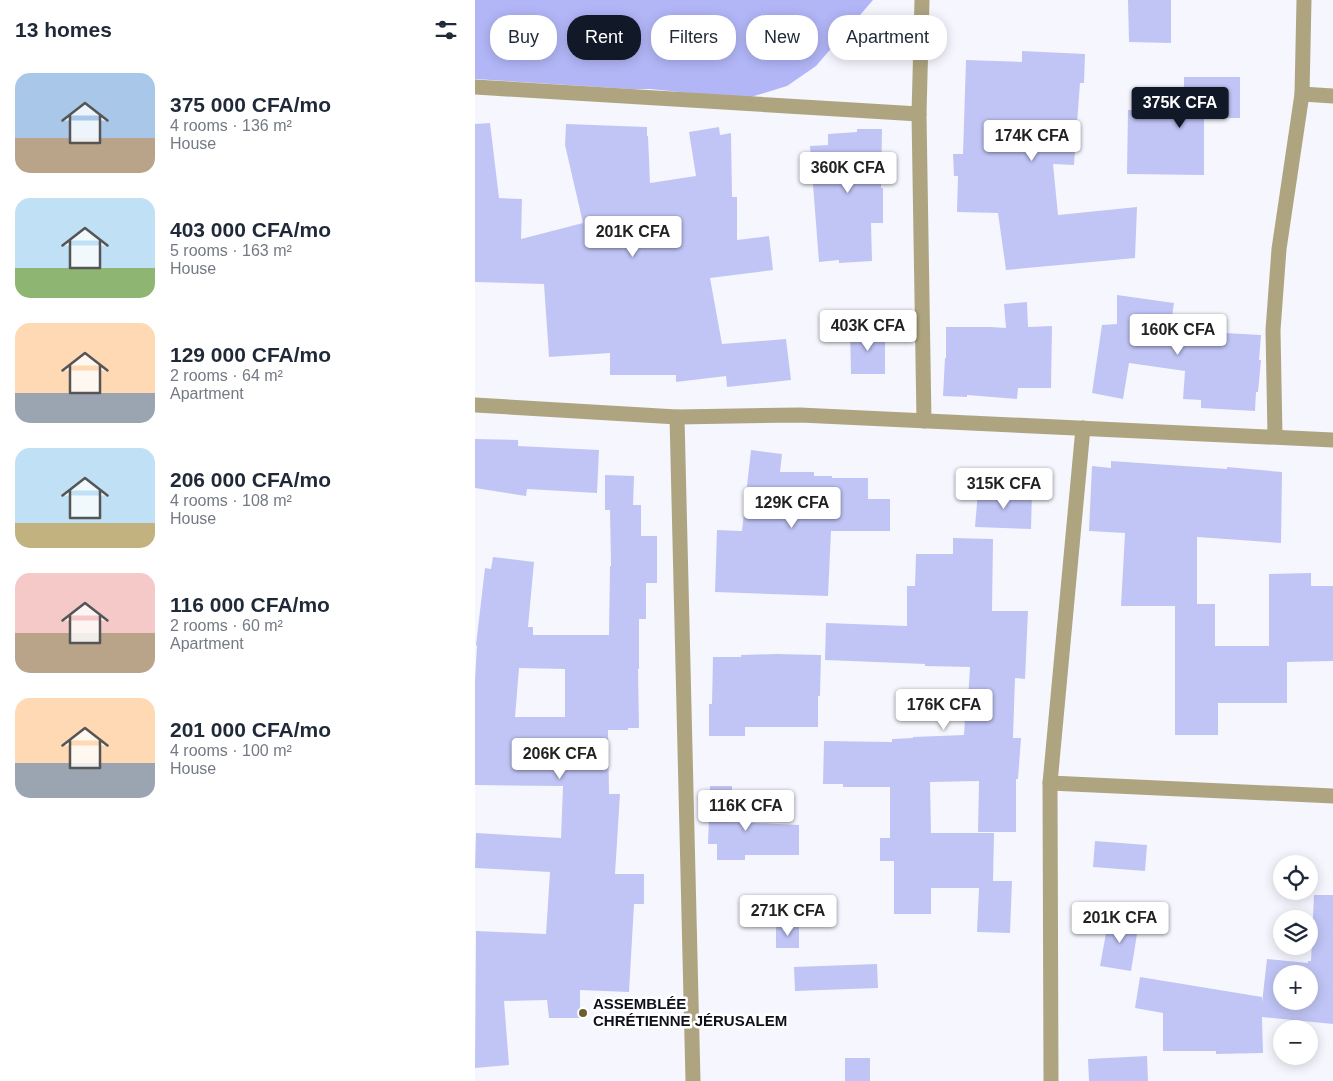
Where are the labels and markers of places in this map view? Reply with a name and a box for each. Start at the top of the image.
pin: 375K CFA [1128,86,1232,129]
pin: 174K CFA [980,120,1084,162]
pin: 360K CFA [796,152,900,194]
pin: 201K CFA [581,216,685,258]
pin: 403K CFA [816,310,920,352]
pin: 160K CFA [1126,314,1230,356]
pin: 315K CFA [952,468,1056,510]
pin: 129K CFA [740,486,844,529]
pin: 176K CFA [892,688,996,731]
pin: 206K CFA [508,738,612,780]
pin: 116K CFA [694,790,798,832]
pin: 271K CFA [736,894,840,937]
pin: 201K CFA [1068,902,1172,944]
place label: ASSEMBLÉE CHRÉTIENNE JÉRUSALEM [593,995,787,1029]
marker: ASSEMBLÉE CHRÉTIENNE JÉRUSALEM [577,1007,589,1019]

